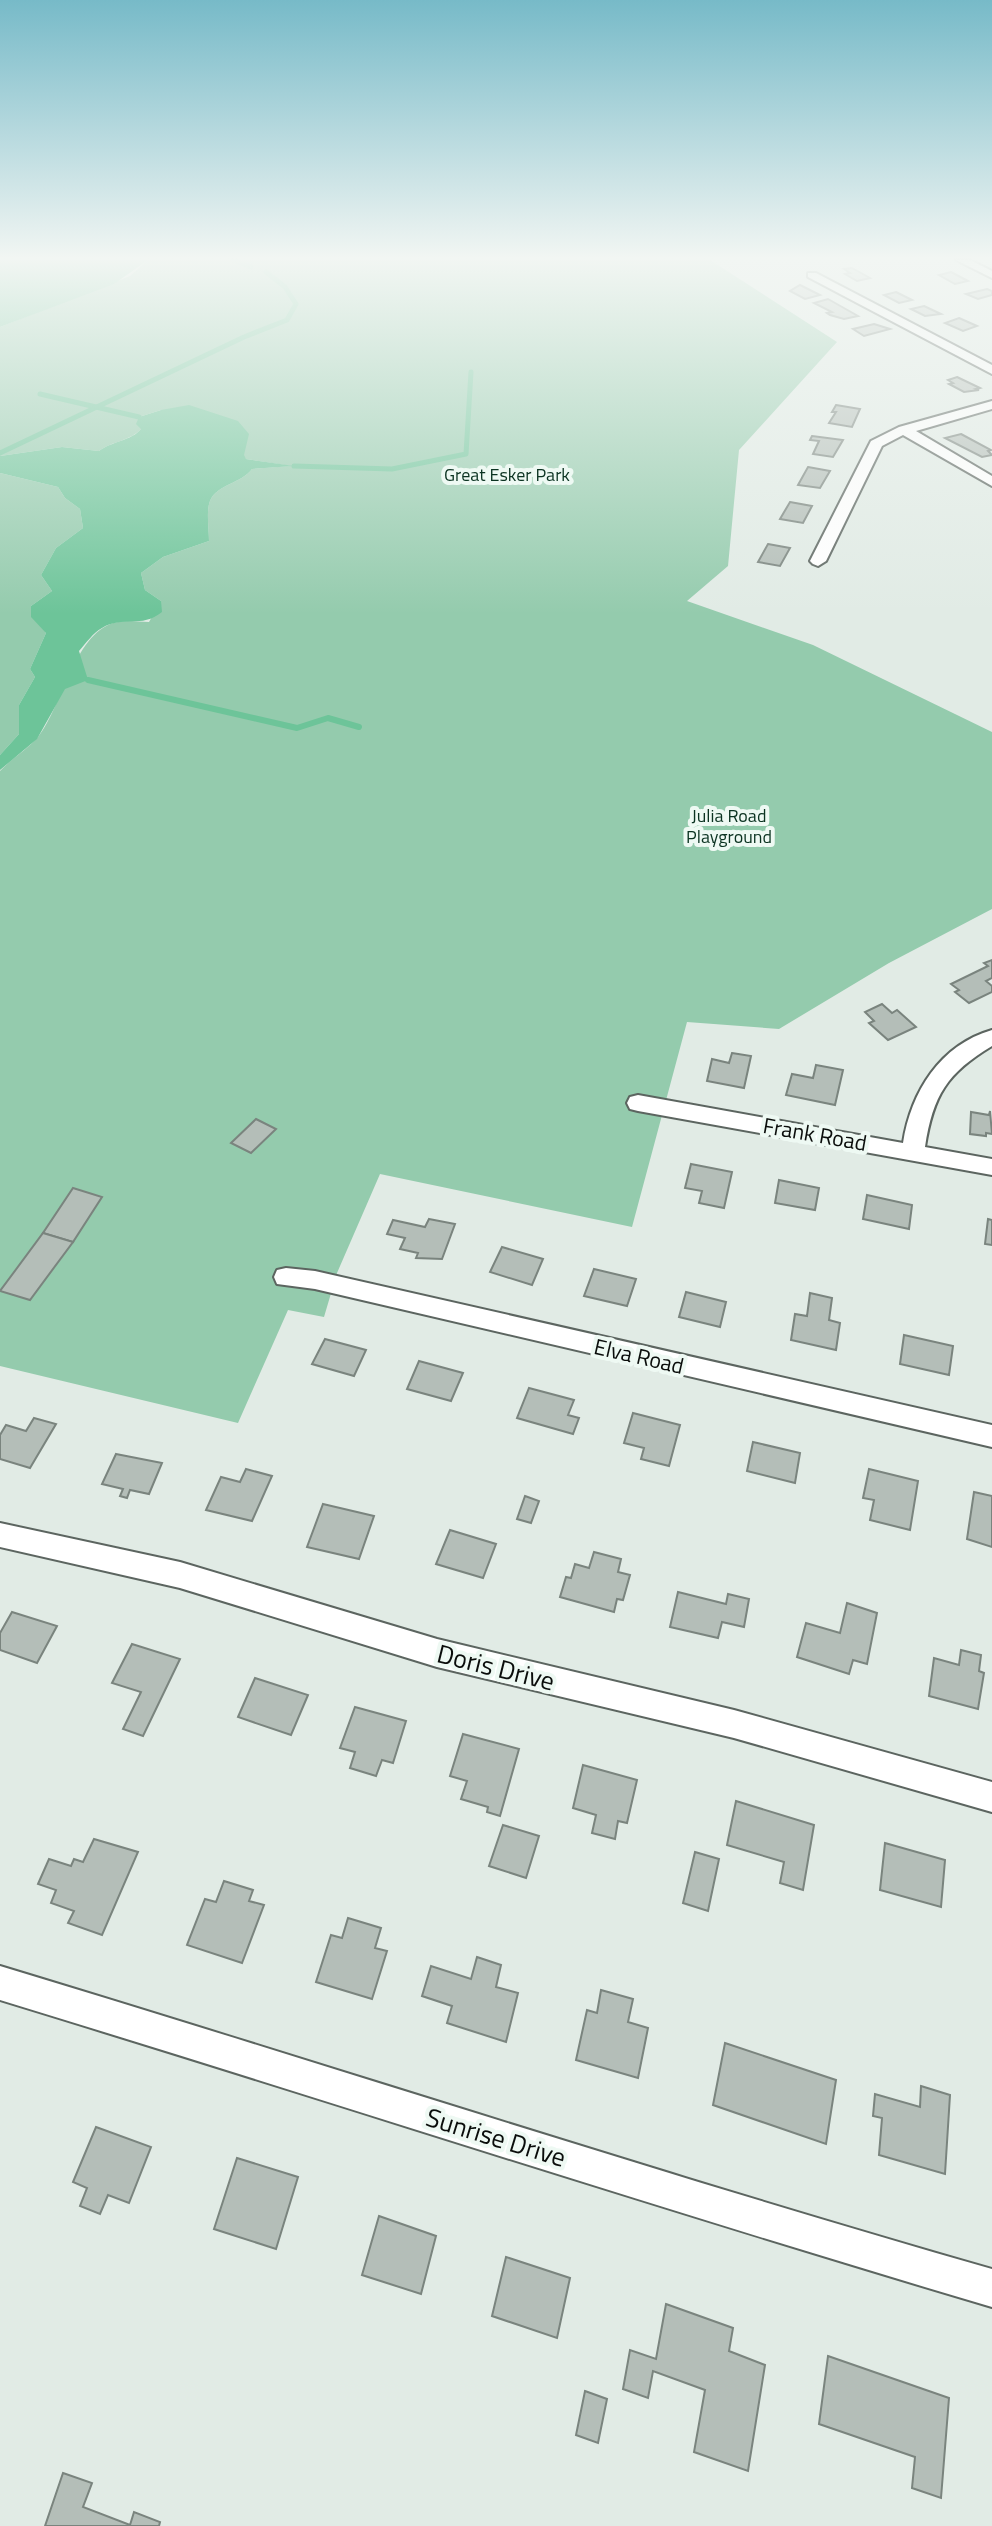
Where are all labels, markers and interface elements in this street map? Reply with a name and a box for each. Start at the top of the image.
park label: Great Esker Park [444,461,570,488]
park label: Julia Road Playground [686,802,772,850]
street label: Frank Road [761,1108,869,1160]
street label: Elva Road [591,1329,687,1383]
street label: Doris Drive [433,1634,559,1700]
street label: Sunrise Drive [421,2097,571,2177]

